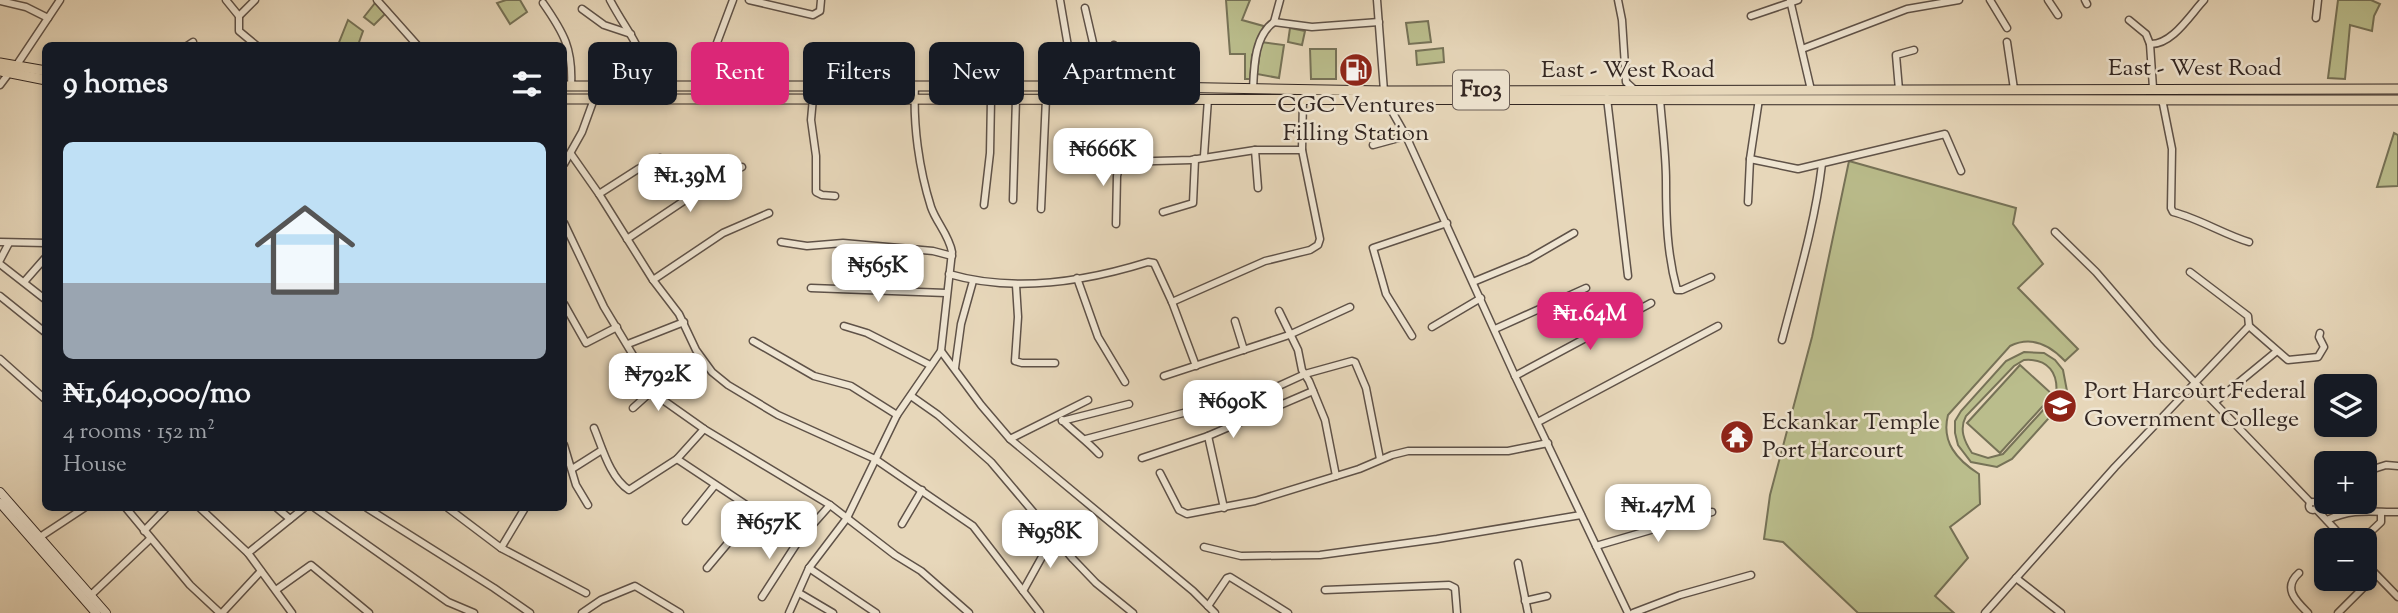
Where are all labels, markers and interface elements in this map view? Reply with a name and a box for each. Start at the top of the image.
chip: Buy [588,42,677,105]
chip: Rent [691,42,789,105]
chip: Filters [803,42,915,105]
chip: New [929,42,1024,105]
chip: Apartment [1038,42,1200,105]
fuel station icon: CGC Ventures Filling Station [1337,51,1375,89]
street label: East - West Road [2108,52,2282,86]
street label: East - West Road [1541,54,1715,88]
text: 9 homes [63,63,168,106]
icon: filters [508,65,546,103]
road number: F103 [1453,71,1509,110]
place label: CGC Ventures Filling Station [1277,89,1435,151]
pin: ₦666K [1054,128,1152,188]
text: ₦666K [1069,134,1137,167]
pin: ₦1.39M [633,154,747,214]
text: ₦1.39M [654,160,726,193]
icon: home [242,187,368,313]
pin: ₦565K [829,244,927,304]
text: ₦565K [848,250,908,283]
pin: ₦1.64M [1533,292,1647,352]
text: ₦1.64M [1553,298,1627,331]
pin: ₦792K [609,354,707,413]
text: ₦792K [625,359,691,392]
text: ₦1,640,000/mo [63,373,251,416]
map controls [2314,374,2377,591]
button: layers [2314,374,2377,437]
place label: Port Harcourt Federal Government College [2084,375,2306,437]
pin: ₦690K [1184,380,1282,440]
text: ₦690K [1199,386,1267,419]
school or university icon: Port Harcourt Federal Government College [2041,387,2079,425]
place label: Eckankar Temple Port Harcourt [1762,406,1940,468]
text: 4 rooms · 152 m² [63,416,215,449]
temple icon: Eckankar Temple Port Harcourt [1718,418,1756,456]
text: House [63,449,127,482]
button: + [2314,451,2377,514]
pin: ₦1.47M [1601,484,1715,544]
text: ₦1.47M [1621,490,1695,523]
pin: ₦657K [720,502,818,561]
text: ₦657K [737,507,801,540]
pin: ₦958K [1001,510,1099,570]
text: ₦958K [1018,516,1082,549]
button: − [2314,528,2377,591]

